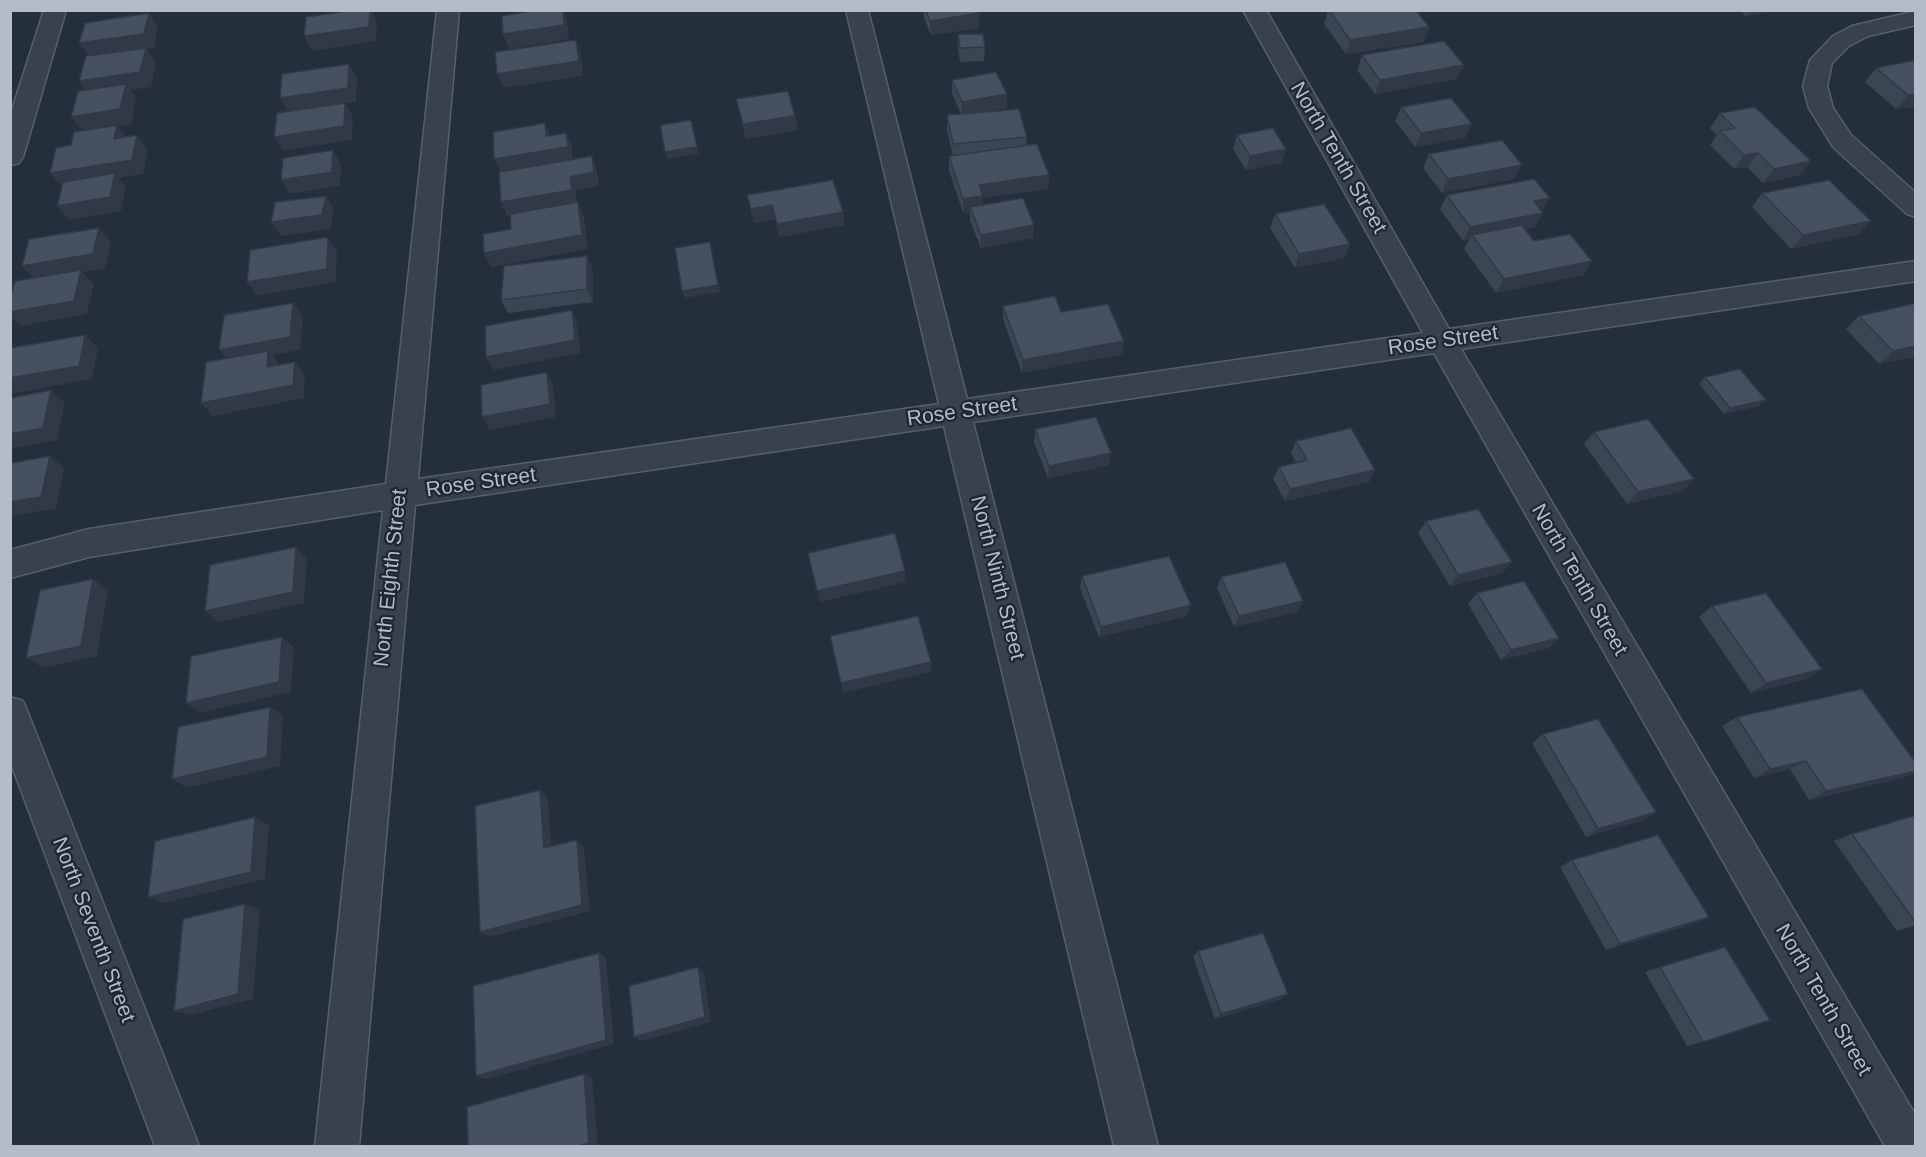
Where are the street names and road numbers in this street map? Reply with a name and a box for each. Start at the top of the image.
street label: North Tenth Street [1284,78,1392,238]
street label: Rose Street [1386,321,1500,361]
street label: Rose Street [905,392,1019,432]
street label: Rose Street [424,463,538,503]
street label: North Eighth Street [369,488,413,668]
street label: North Ninth Street [964,493,1030,663]
street label: North Tenth Street [1525,500,1633,660]
street label: North Seventh Street [46,834,140,1026]
street label: North Tenth Street [1769,920,1877,1080]

